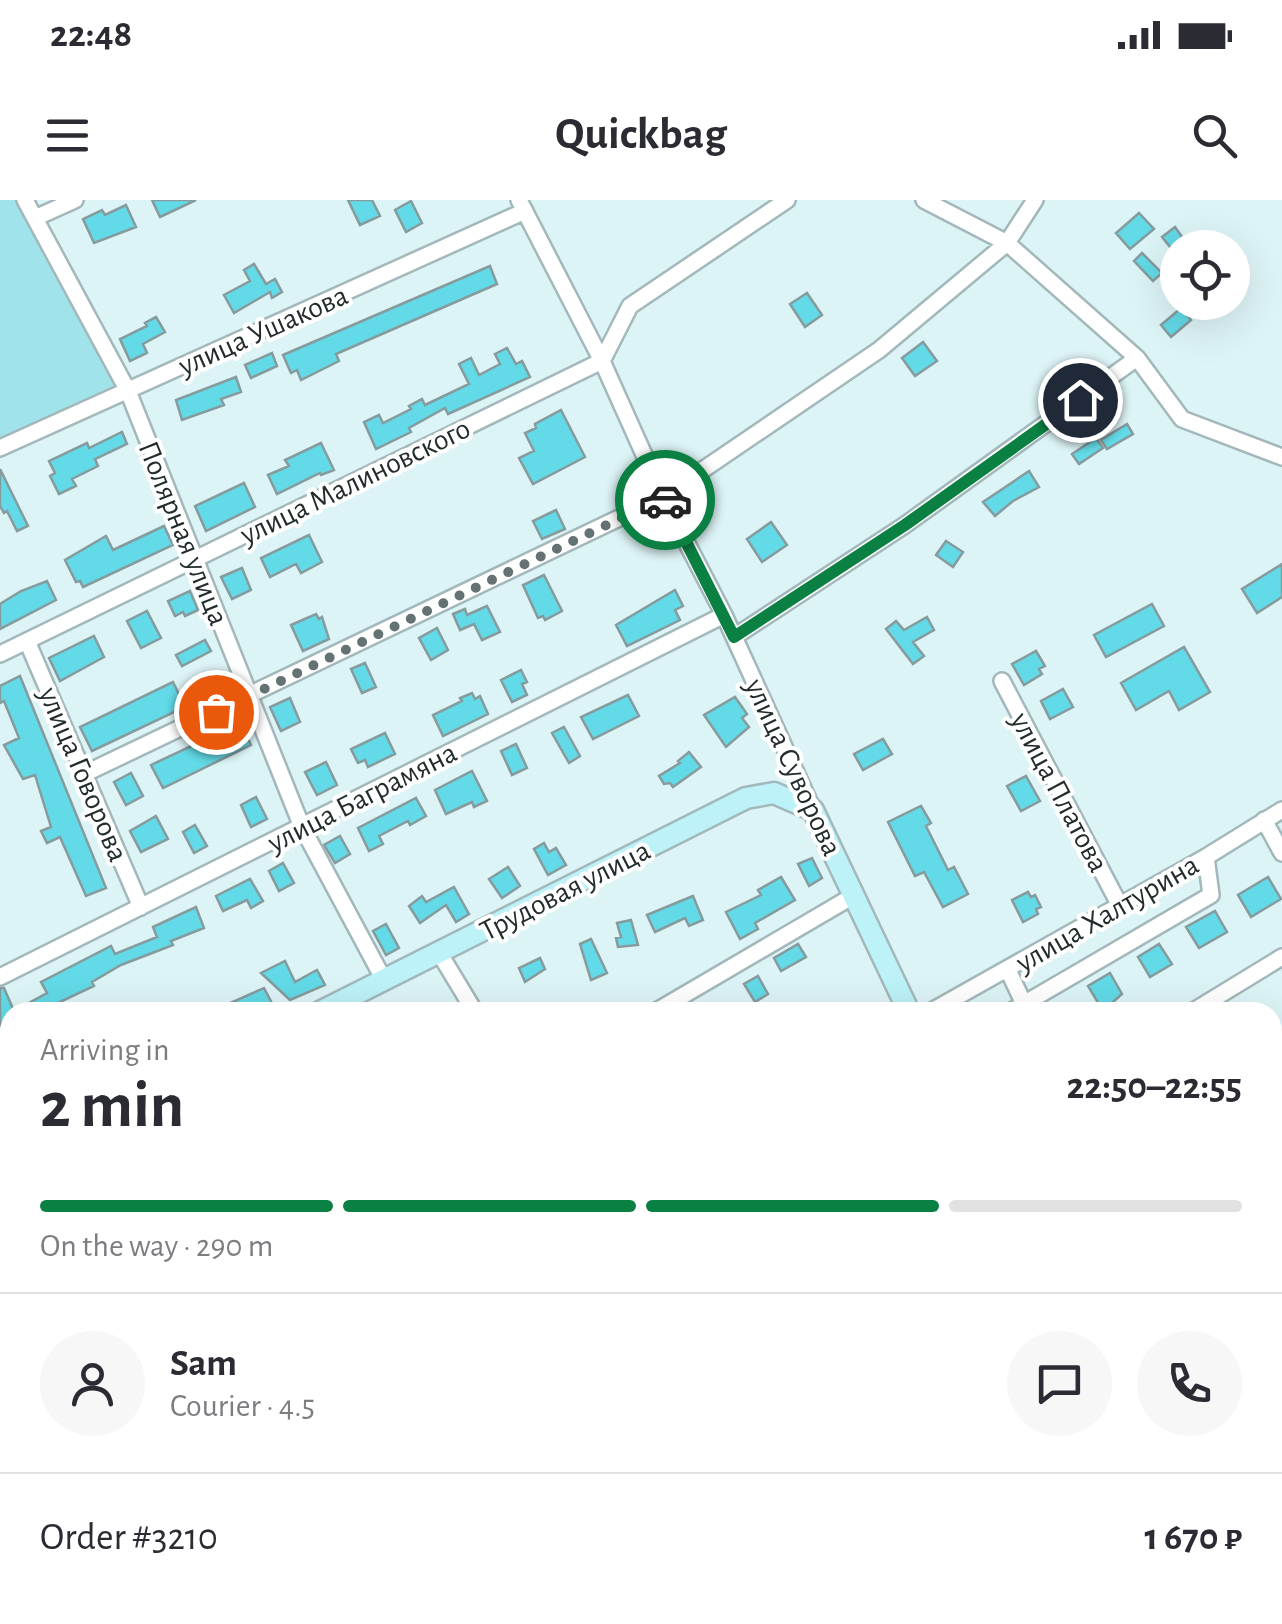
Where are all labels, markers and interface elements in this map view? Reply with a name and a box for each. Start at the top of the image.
text: 22:48 [50,16,132,54]
icon: menu [40,108,95,163]
icon: search [1187,108,1242,163]
text: Quickbag [555,112,727,157]
map controls [1160,230,1250,320]
button: locate [1160,230,1250,320]
street label: улица Ушакова [173,280,353,382]
pin [1038,358,1123,443]
icon: home [1053,373,1108,428]
street label: улица Малиновского [235,413,475,551]
street label: Полярная улица [132,437,234,630]
courier [615,450,715,550]
icon: car [638,473,693,528]
pin [174,670,259,755]
street label: улица Суворова [739,673,847,860]
street label: улица Говорова [33,682,133,866]
icon: bag [189,685,244,740]
street label: улица Платова [1004,707,1114,877]
street label: улица Баграмяна [262,737,462,859]
street label: Трудовая улица [476,835,655,947]
street label: улица Халтурина [1010,849,1204,979]
text: Arriving in [40,1034,169,1066]
text: 22:50–22:55 [1066,1068,1242,1106]
text: 2 min [40,1074,184,1139]
text: On the way · 290 m [40,1230,273,1262]
button: person [40,1331,145,1436]
button: chat [1007,1331,1112,1436]
button: phone [1137,1331,1242,1436]
text: Sam [170,1345,237,1383]
text: Courier · 4.5 [170,1390,315,1422]
text: Order #3210 [40,1519,218,1557]
text: 1 670 ₽ [1144,1519,1242,1557]

